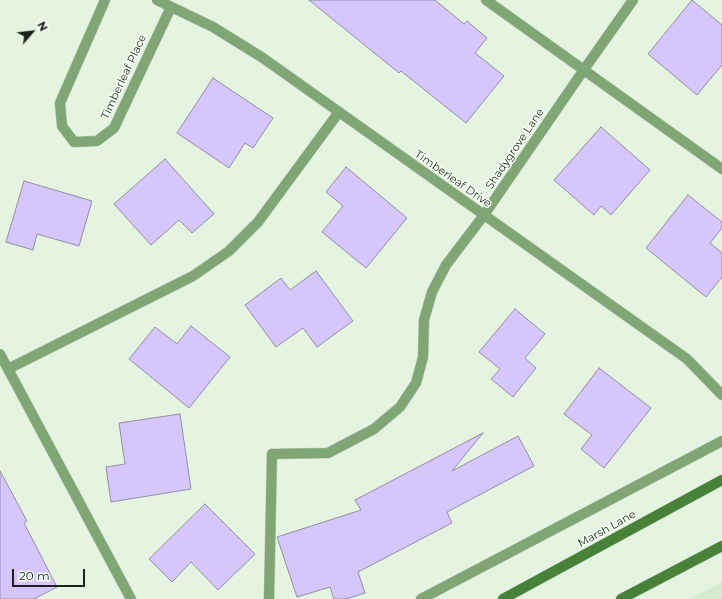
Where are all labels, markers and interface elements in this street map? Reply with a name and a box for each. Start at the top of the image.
north arrow [12,12,52,52]
text: N [34,19,51,34]
street label: Timberleaf Place [99,33,149,121]
street label: Shadygrove Lane [483,106,547,192]
street label: Timberleaf Drive [412,148,494,210]
street label: Marsh Lane [576,508,638,550]
scale bar [14,561,87,587]
text: 20 m [19,568,50,583]

